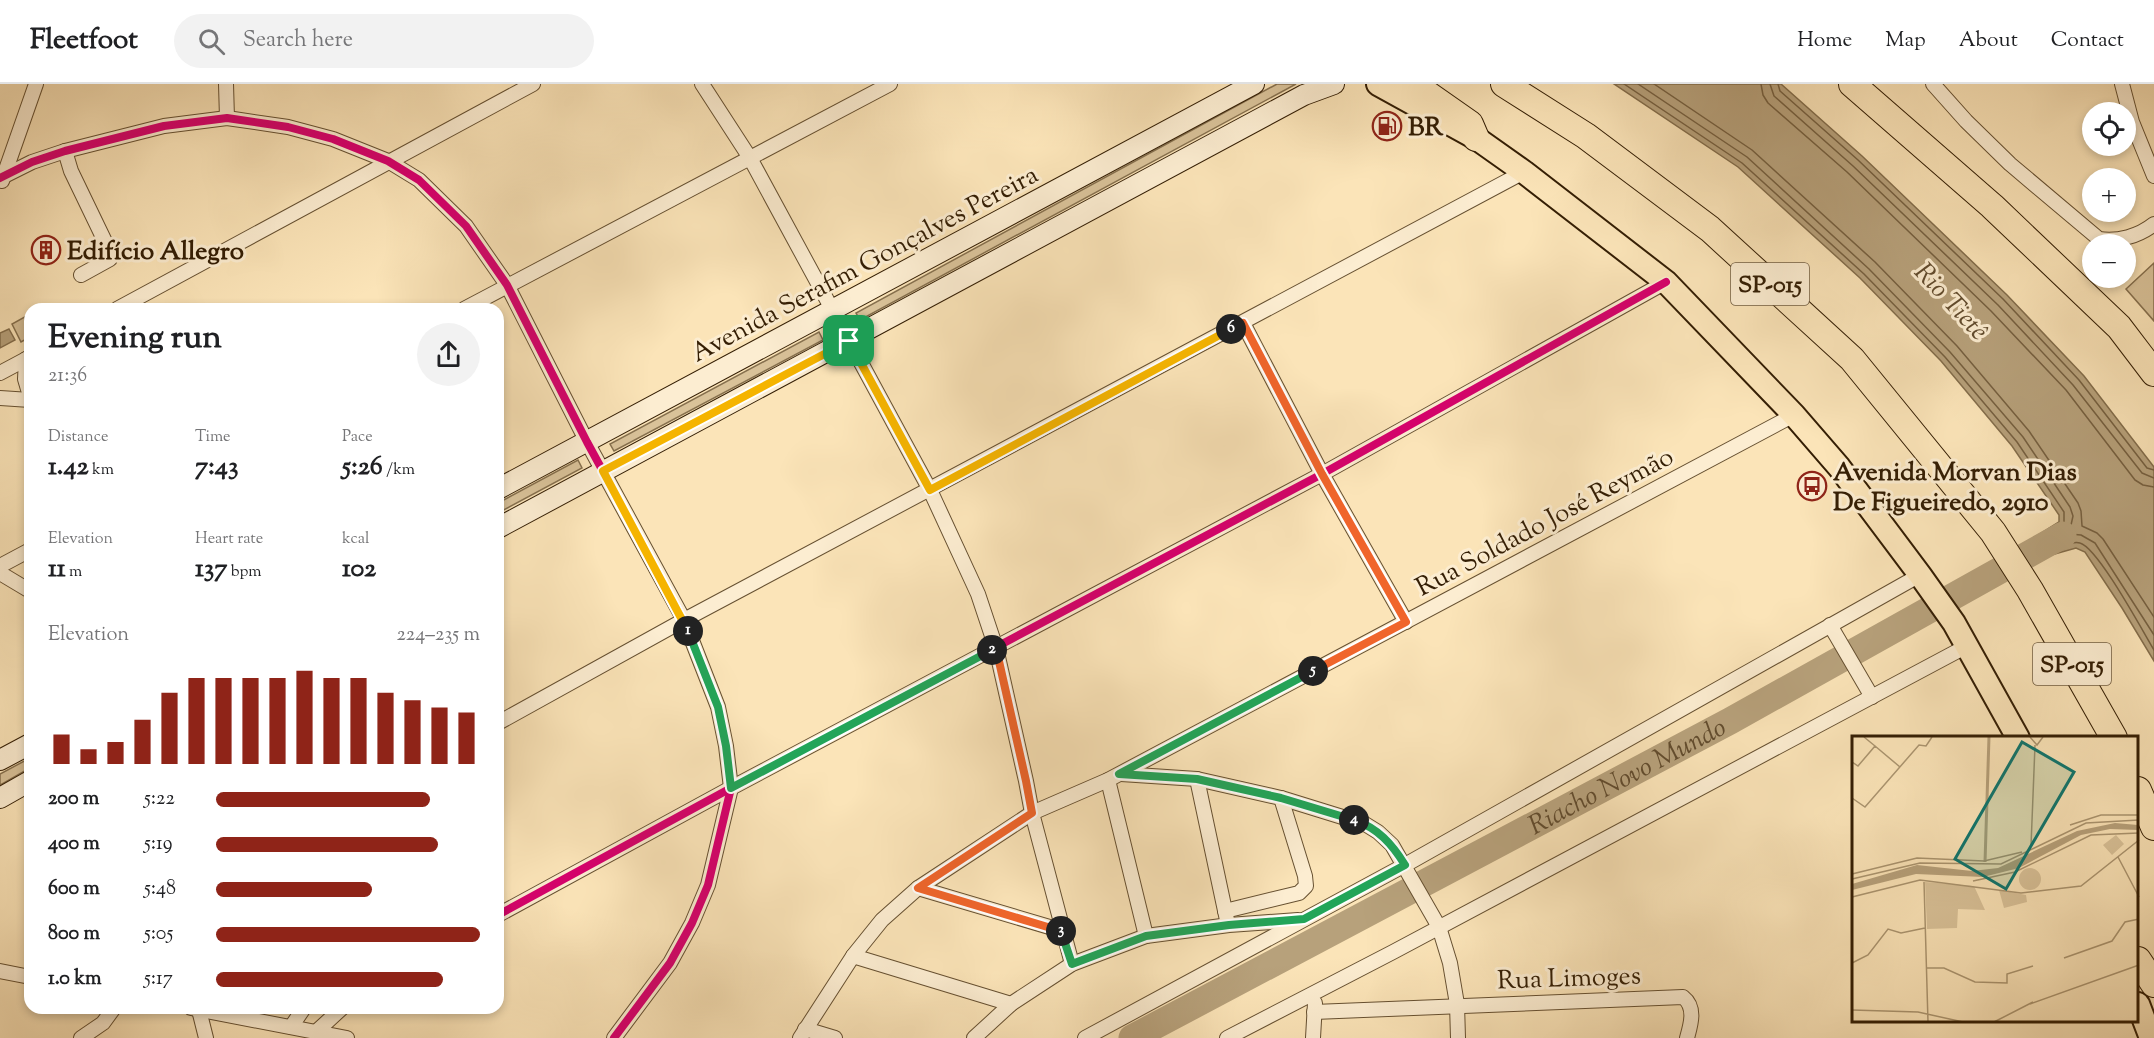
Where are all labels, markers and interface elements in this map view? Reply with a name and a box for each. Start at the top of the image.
search box [174,14,594,68]
text: Fleetfoot [30,21,138,61]
icon: search [195,25,228,58]
text: Search here [243,25,353,57]
text: Home [1797,26,1852,56]
text: Map [1885,26,1926,56]
text: About [1959,26,2018,56]
text: Contact [2051,26,2124,56]
map controls [2082,102,2136,288]
button: locate [2082,102,2136,156]
fuel station icon: BR [1371,110,1403,142]
place label: BR [1408,110,1443,147]
street label: Avenida Serafim Gonçalves Pereira [685,158,1045,373]
button: + [2082,168,2136,222]
building icon: Edifício Allegro [30,234,62,266]
place label: Edifício Allegro [67,234,244,271]
button: − [2082,234,2136,288]
water label: Rio Tietê [1904,255,1997,351]
road number: SP-015 [1731,263,1809,305]
pin: 6 [1216,314,1246,344]
text: Evening run [48,315,222,363]
pin [823,315,874,366]
text: 6 [1227,317,1235,340]
button: share [417,323,480,386]
icon: arrive [832,324,865,357]
text: 21:36 [48,362,87,391]
text: Distance [48,426,108,449]
text: Time [195,426,231,449]
text: Pace [342,426,373,449]
street label: Rua Soldado José Reymão [1410,439,1681,607]
text: 1.42 [48,449,89,486]
text: 7:43 [195,449,238,486]
text: 5:26 [342,449,383,486]
place label: Avenida Morvan Dias De Figueiredo, 2910 [1833,455,2077,522]
text: km [89,459,114,482]
text: /km [383,459,415,482]
bus stop icon: Avenida Morvan Dias De Figueiredo, 2910 [1796,470,1828,502]
text: Elevation [48,528,113,551]
text: Heart rate [195,528,263,551]
text: kcal [342,528,370,551]
text: 11 [48,551,66,588]
text: 137 [195,551,227,588]
text: 102 [342,551,376,588]
text: m [66,561,82,584]
text: bpm [227,561,262,584]
pin: 1 [673,616,703,646]
text: 1 [685,619,691,642]
text: Elevation [48,621,129,650]
text: 224–235 m [397,621,480,650]
pin: 2 [977,635,1007,665]
text: 2 [988,638,996,661]
road number: SP-015 [2033,643,2111,685]
pin: 5 [1298,656,1328,686]
text: 5 [1310,659,1316,682]
water label: Riacho Novo Mundo [1522,709,1734,846]
inset map [1852,736,2139,1023]
text: 200 m [48,785,99,814]
text: 5:22 [144,785,175,814]
pin: 4 [1339,805,1369,835]
text: 4 [1350,808,1358,831]
text: 400 m [48,830,100,859]
text: 5:19 [144,830,172,859]
text: 600 m [48,875,100,904]
text: 5:48 [144,875,176,904]
pin: 3 [1046,916,1076,946]
text: 3 [1058,919,1064,942]
text: 800 m [48,920,100,949]
text: 5:05 [144,920,173,949]
street label: Rua Limoges [1497,958,1642,1000]
text: 1.0 km [48,965,102,994]
text: 5:17 [144,965,173,994]

